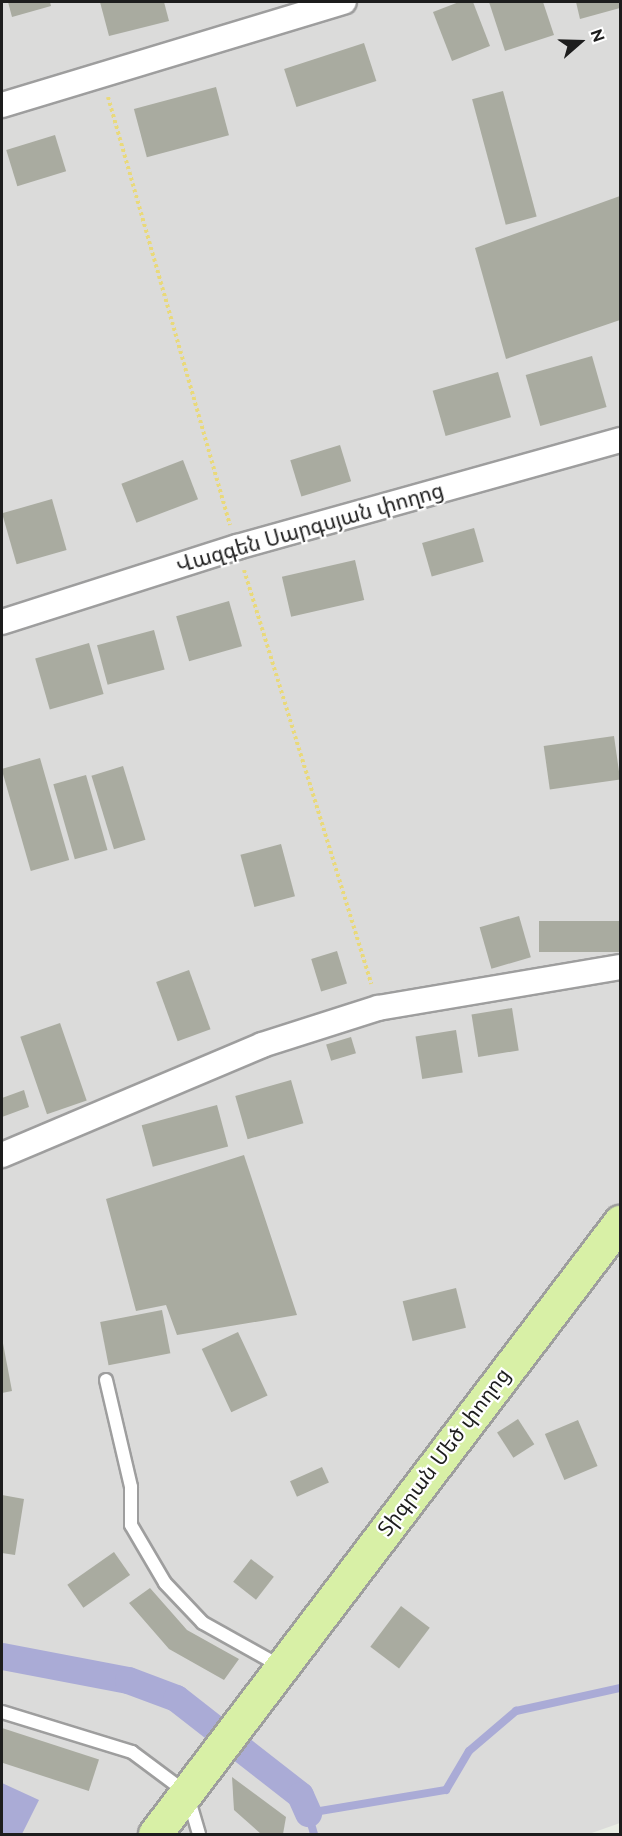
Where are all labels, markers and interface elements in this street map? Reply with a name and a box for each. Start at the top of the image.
north arrow [550,12,610,72]
text: N [586,27,608,45]
street label: Վազգեն Սարգսյան փողոց [173,478,447,578]
street label: Տիգրան Մեծ փողոց [373,1363,515,1541]

